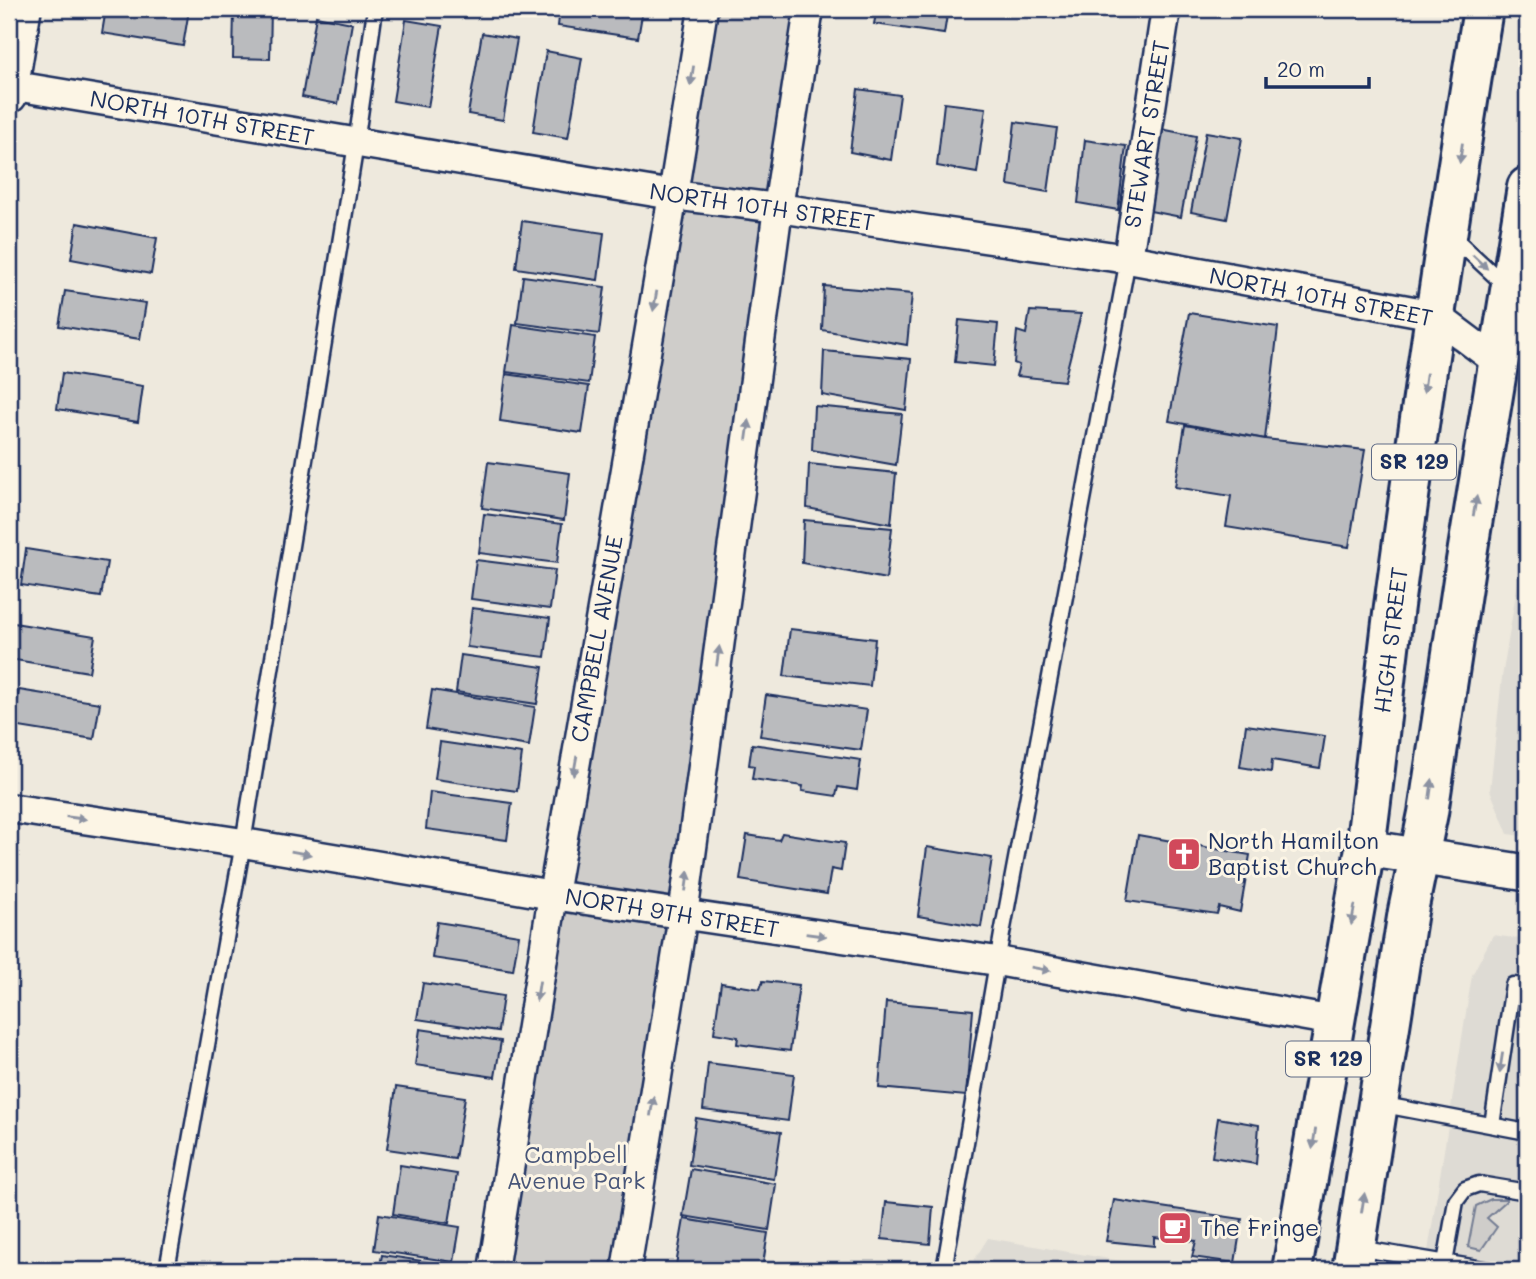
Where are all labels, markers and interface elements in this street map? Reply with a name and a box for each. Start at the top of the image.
street label: STEWART STREET [1116,38,1176,230]
scale bar [1266,46,1370,90]
text: 20 m [1277,55,1325,82]
one-way arrow [686,65,697,87]
street label: NORTH 10TH STREET [88,83,317,152]
one-way arrow [1455,142,1466,164]
street label: NORTH 10TH STREET [648,175,877,237]
one-way arrow [1471,254,1489,270]
street label: NORTH 10TH STREET [1207,260,1436,332]
one-way arrow [649,290,660,312]
one-way arrow [1420,372,1431,394]
one-way arrow [743,419,754,441]
road number: SR 129 [1372,444,1456,480]
one-way arrow [1470,494,1481,516]
street label: CAMPBELL AVENUE [563,533,629,745]
street label: HIGH STREET [1366,565,1414,715]
one-way arrow [712,645,723,667]
one-way arrow [569,755,580,777]
one-way arrow [1426,778,1437,800]
one-way arrow [65,813,87,824]
place label: North Hamilton Baptist Church [1208,825,1379,881]
church icon: North Hamilton Baptist Church [1165,835,1203,873]
one-way arrow [290,847,312,858]
one-way arrow [682,870,693,892]
street label: NORTH 9TH STREET [563,880,781,944]
one-way arrow [1347,904,1358,926]
one-way arrow [805,929,827,940]
one-way arrow [1030,964,1052,975]
one-way arrow [532,980,543,1002]
road number: SR 129 [1286,1042,1370,1076]
one-way arrow [1496,1052,1507,1074]
one-way arrow [647,1095,658,1117]
one-way arrow [1308,1128,1319,1150]
park label: Campbell Avenue Park [506,1139,646,1195]
one-way arrow [1358,1192,1369,1214]
cafe icon: The Fringe [1156,1209,1194,1247]
place label: The Fringe [1200,1212,1319,1242]

